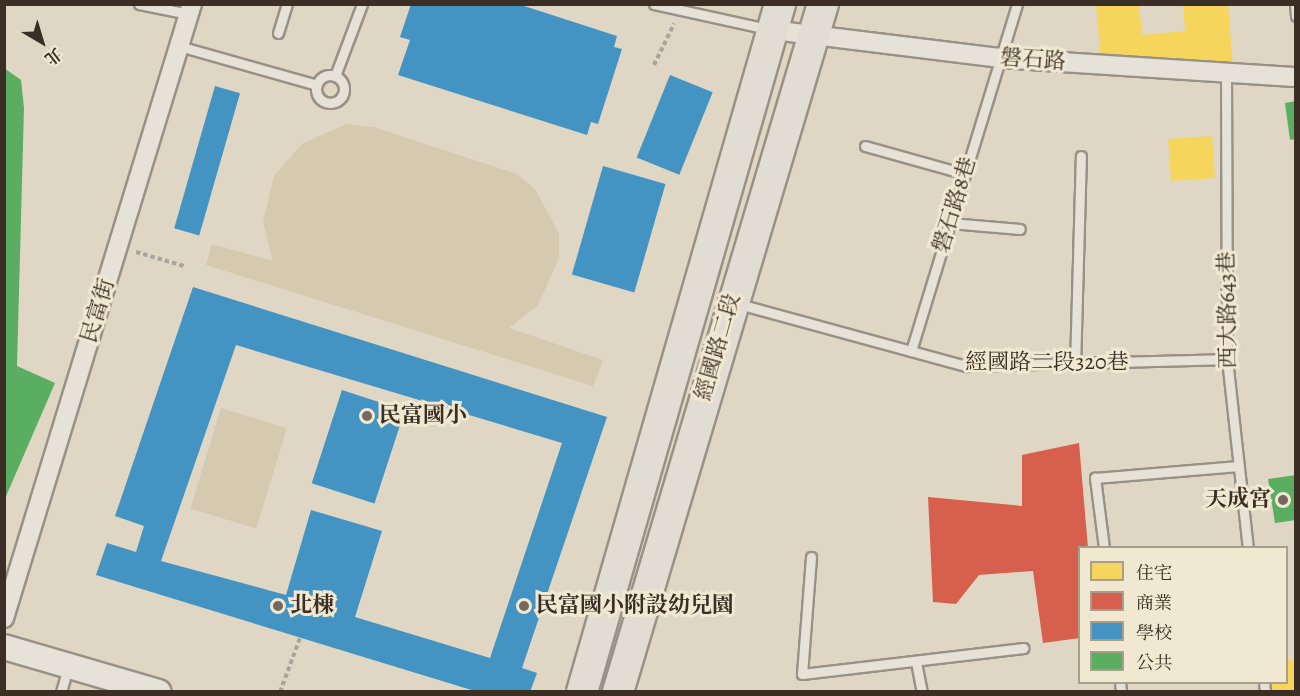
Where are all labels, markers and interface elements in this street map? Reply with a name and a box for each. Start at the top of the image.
north arrow [12,12,72,72]
text: 北 [40,43,66,70]
street label: 磐石路 [999,45,1067,75]
street label: 磐石路8巷 [928,154,982,256]
street label: 西大路643巷 [1214,251,1242,369]
street label: 民富街 [76,276,120,346]
street label: 經國路二段 [690,290,746,404]
street label: 經國路二段320巷 [965,350,1129,376]
place label: 民富國小 [379,403,467,429]
marker: 民富國小 [360,409,374,423]
place label: 天成宮 [1205,487,1271,513]
marker: 天成宮 [1276,493,1290,507]
legend [1078,546,1288,684]
text: 住宅 [1136,561,1172,585]
text: 商業 [1136,591,1172,615]
place label: 北棟 [290,593,334,619]
place label: 民富國小附設幼兒園 [536,593,734,619]
marker: 北棟 [271,599,285,613]
marker: 民富國小附設幼兒園 [517,599,531,613]
text: 學校 [1136,621,1172,645]
text: 公共 [1136,651,1172,675]

